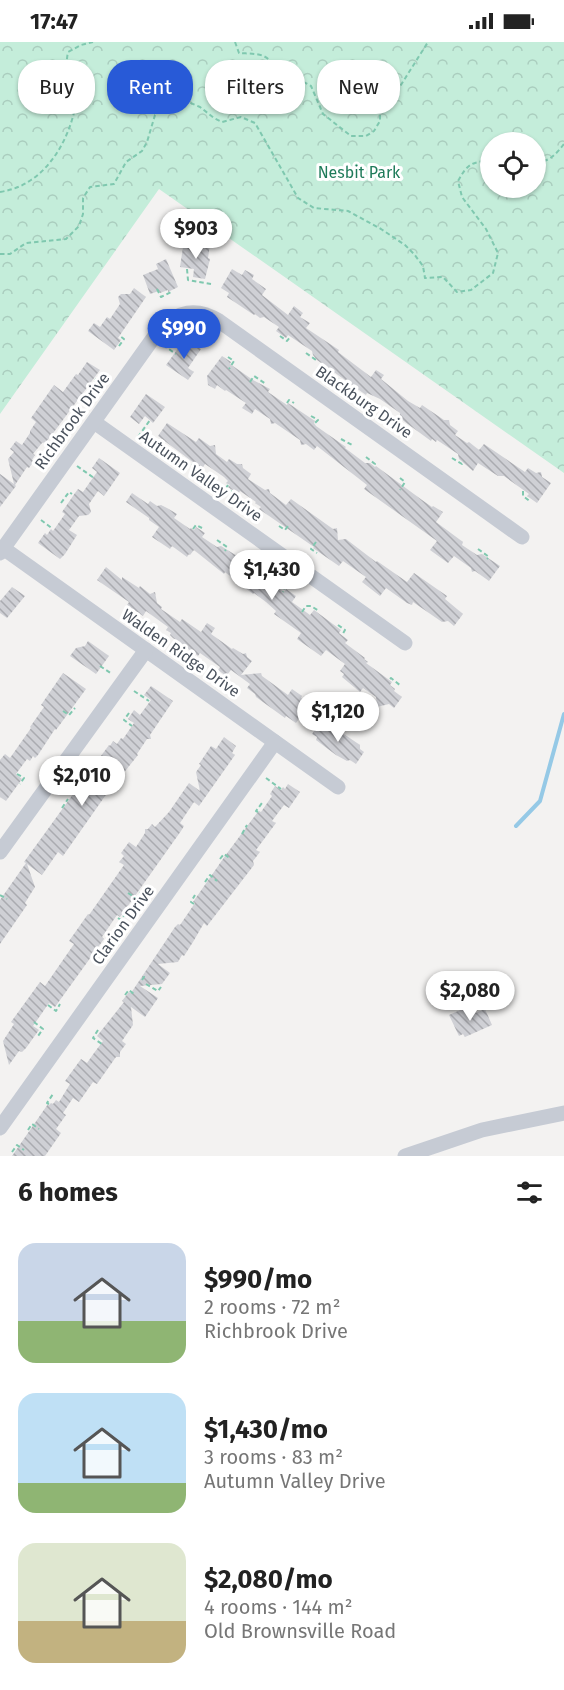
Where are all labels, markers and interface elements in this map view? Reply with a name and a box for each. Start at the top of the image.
text: 17:47 [30,8,78,35]
chip: Buy [18,60,95,114]
chip: Rent [107,60,193,114]
chip: Filters [205,60,305,114]
chip: New [317,60,400,114]
map controls [480,132,546,198]
button: locate [480,132,546,198]
park label: Nesbit Park [318,163,401,182]
pin: $903 [160,209,232,260]
text: $903 [174,216,218,240]
pin: $990 [148,309,220,360]
text: $990 [162,316,206,340]
street label: Blackburg Drive [312,362,416,442]
street label: Richbrook Drive [30,369,114,473]
street label: Autumn Valley Drive [136,427,266,525]
pin: $1,430 [223,550,321,601]
text: $1,430 [244,557,300,581]
street label: Walden Ridge Drive [118,605,244,701]
pin: $1,120 [289,692,387,743]
text: $1,120 [311,699,365,723]
pin: $2,010 [33,756,131,807]
text: $2,010 [53,763,111,787]
street label: Clarion Drive [88,882,158,968]
pin: $2,080 [421,971,519,1022]
text: $2,080 [440,978,500,1002]
icon: filters [513,1176,546,1209]
text: 6 homes [18,1177,118,1208]
text: $990/mo [204,1264,312,1295]
icon: home [66,1267,138,1339]
text: 2 rooms · 72 m² [204,1295,340,1319]
text: Richbrook Drive [204,1319,348,1343]
text: $1,430/mo [204,1414,328,1445]
icon: home [66,1417,138,1489]
text: 3 rooms · 83 m² [204,1445,343,1469]
text: Autumn Valley Drive [204,1469,386,1493]
text: $2,080/mo [204,1564,333,1595]
icon: home [66,1567,138,1639]
text: 4 rooms · 144 m² [204,1595,353,1619]
text: Old Brownsville Road [204,1619,396,1643]

